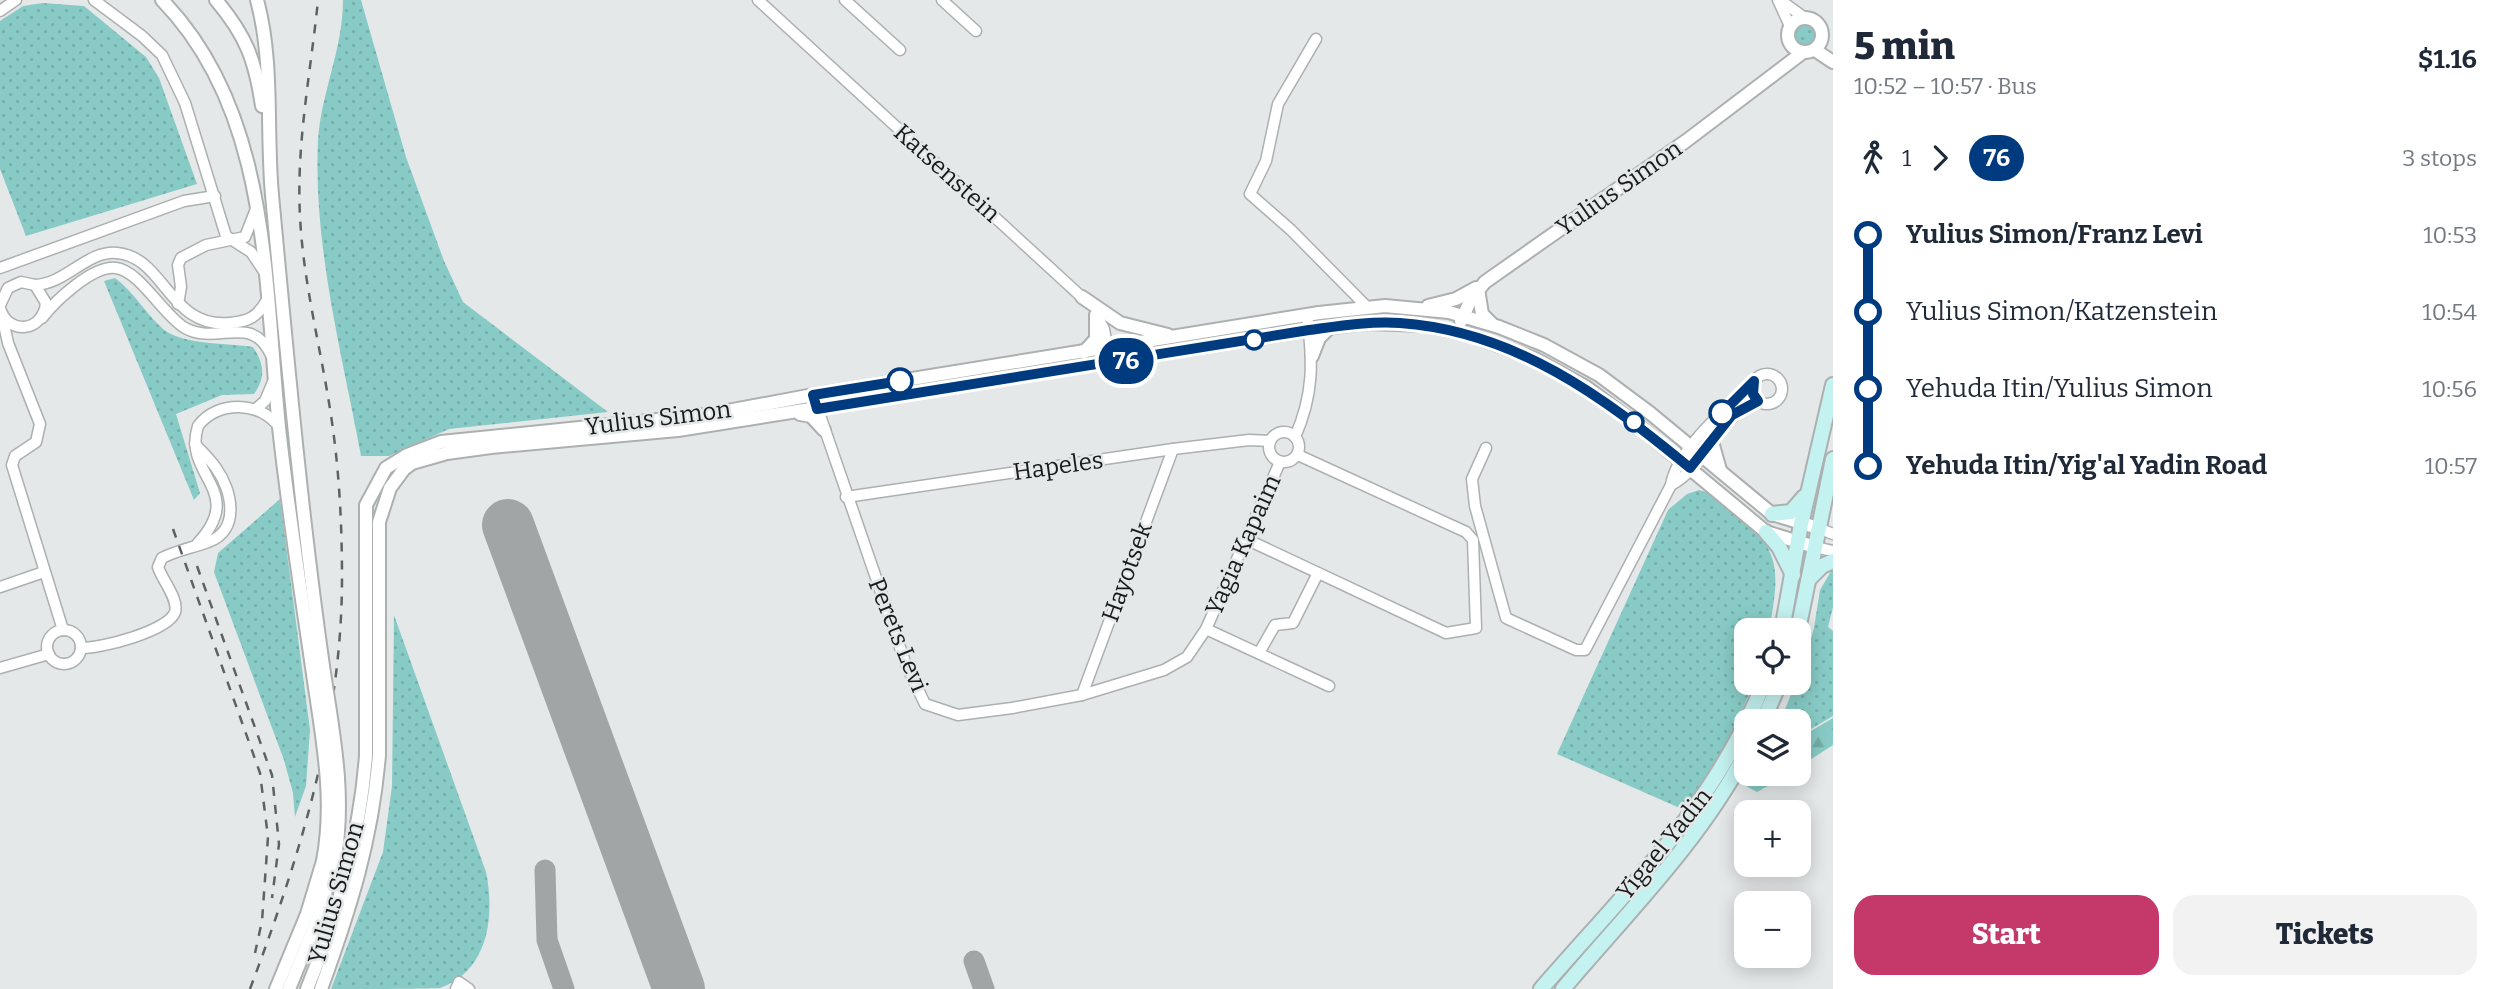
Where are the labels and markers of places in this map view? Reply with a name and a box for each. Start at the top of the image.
unlabelled marker [1244,330,1264,350]
unlabelled marker [887,368,913,394]
unlabelled marker [1709,400,1735,426]
unlabelled marker [1624,412,1644,432]

